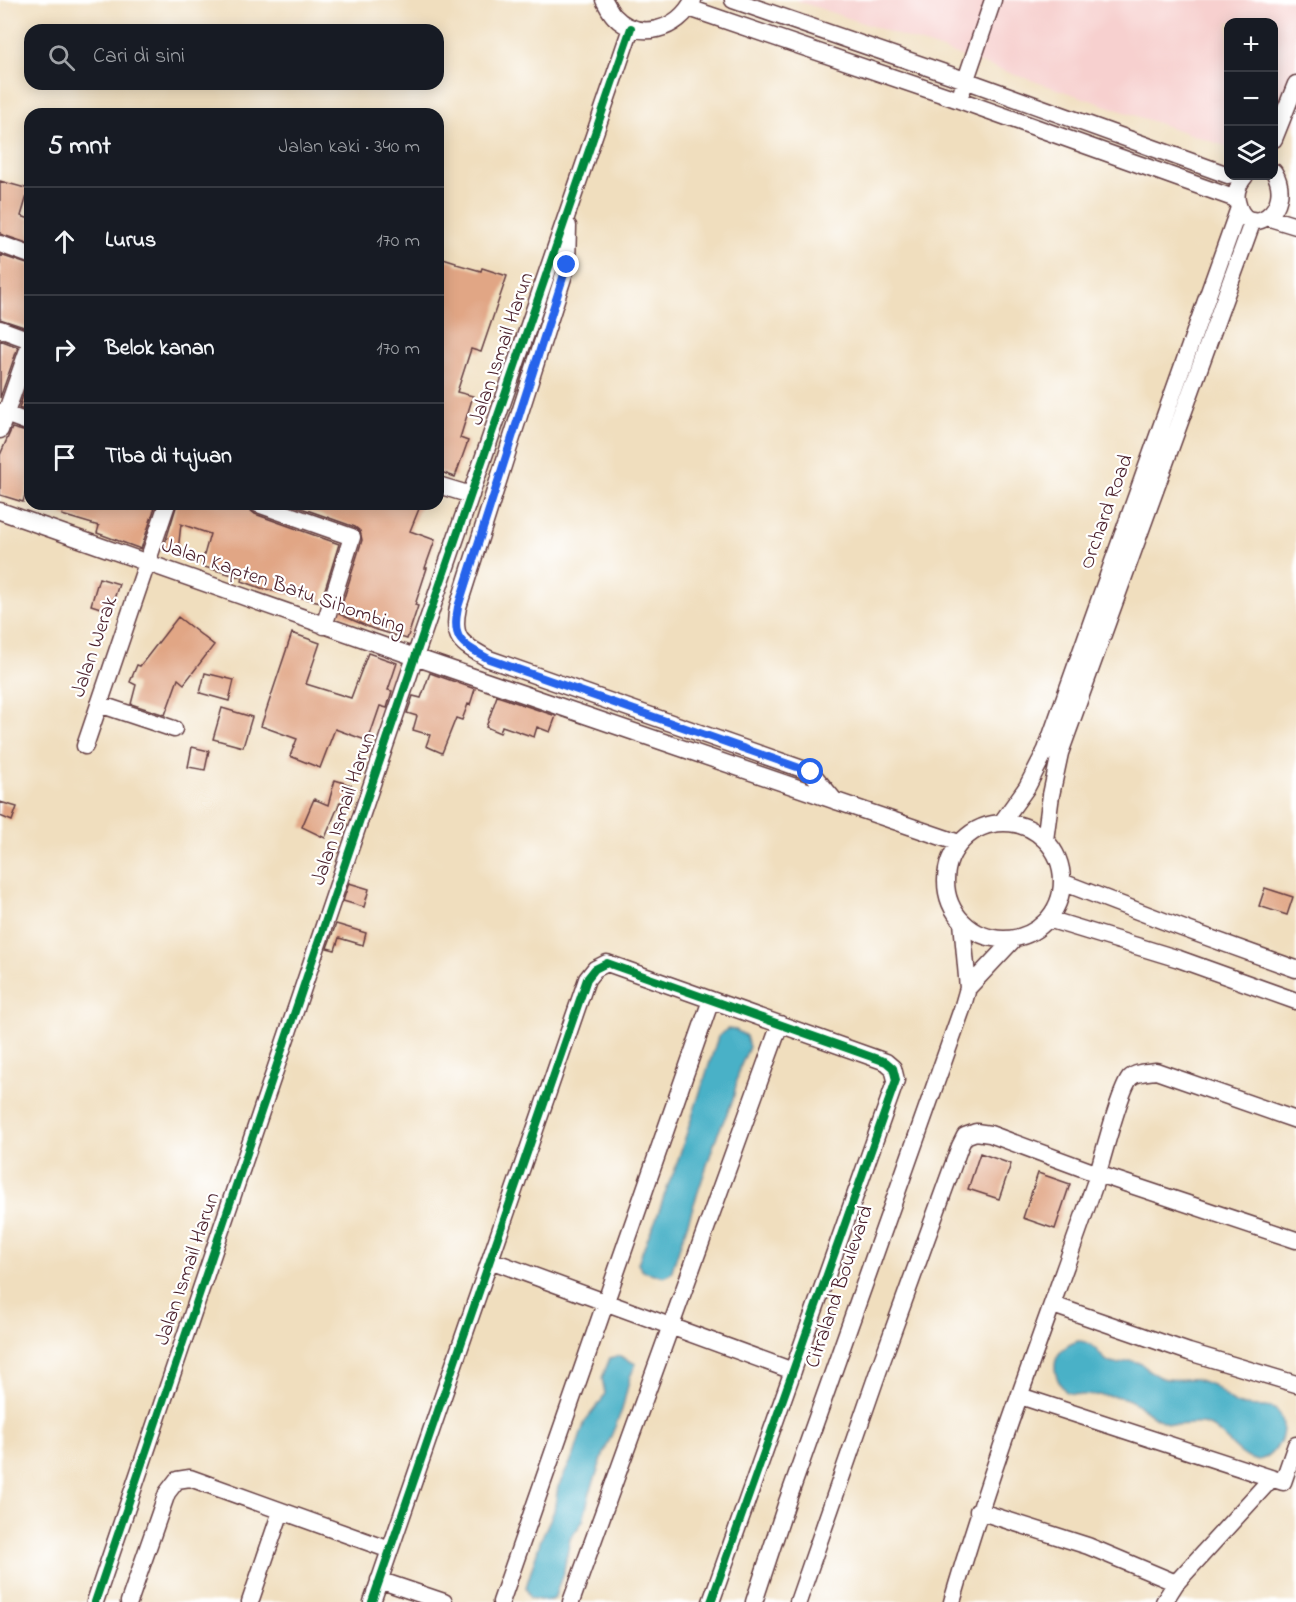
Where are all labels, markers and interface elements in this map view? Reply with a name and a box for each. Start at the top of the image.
map controls [1224,18,1278,180]
button: + [1224,18,1278,72]
search box [24,24,444,90]
icon: search [45,41,78,74]
text: Cari di sini [93,41,185,73]
button: − [1224,72,1278,126]
button: layers [1224,126,1278,180]
text: 5 mnt [48,128,111,166]
text: Jalan kaki · 340 m [279,133,420,162]
icon: ahead [48,225,81,258]
text: Lurus [105,225,156,257]
text: 170 m [376,227,420,256]
route end [553,251,579,277]
street label: Jalan Ismail Harun [462,268,542,430]
icon: right [48,333,81,366]
text: Belok kanan [105,333,214,365]
text: 170 m [376,335,420,364]
icon: arrive [48,441,81,474]
text: Tiba di tujuan [105,441,232,473]
street label: Orchard Road [1072,450,1142,574]
street label: Jalan Kapten Batu Sihombing [156,531,409,645]
street label: Jalan Werak [64,592,127,701]
street label: Jalan Ismail Harun [304,728,384,890]
route start [797,758,823,784]
street label: Jalan Ismail Harun [148,1188,228,1350]
street label: Citraland Boulevard [798,1201,882,1372]

